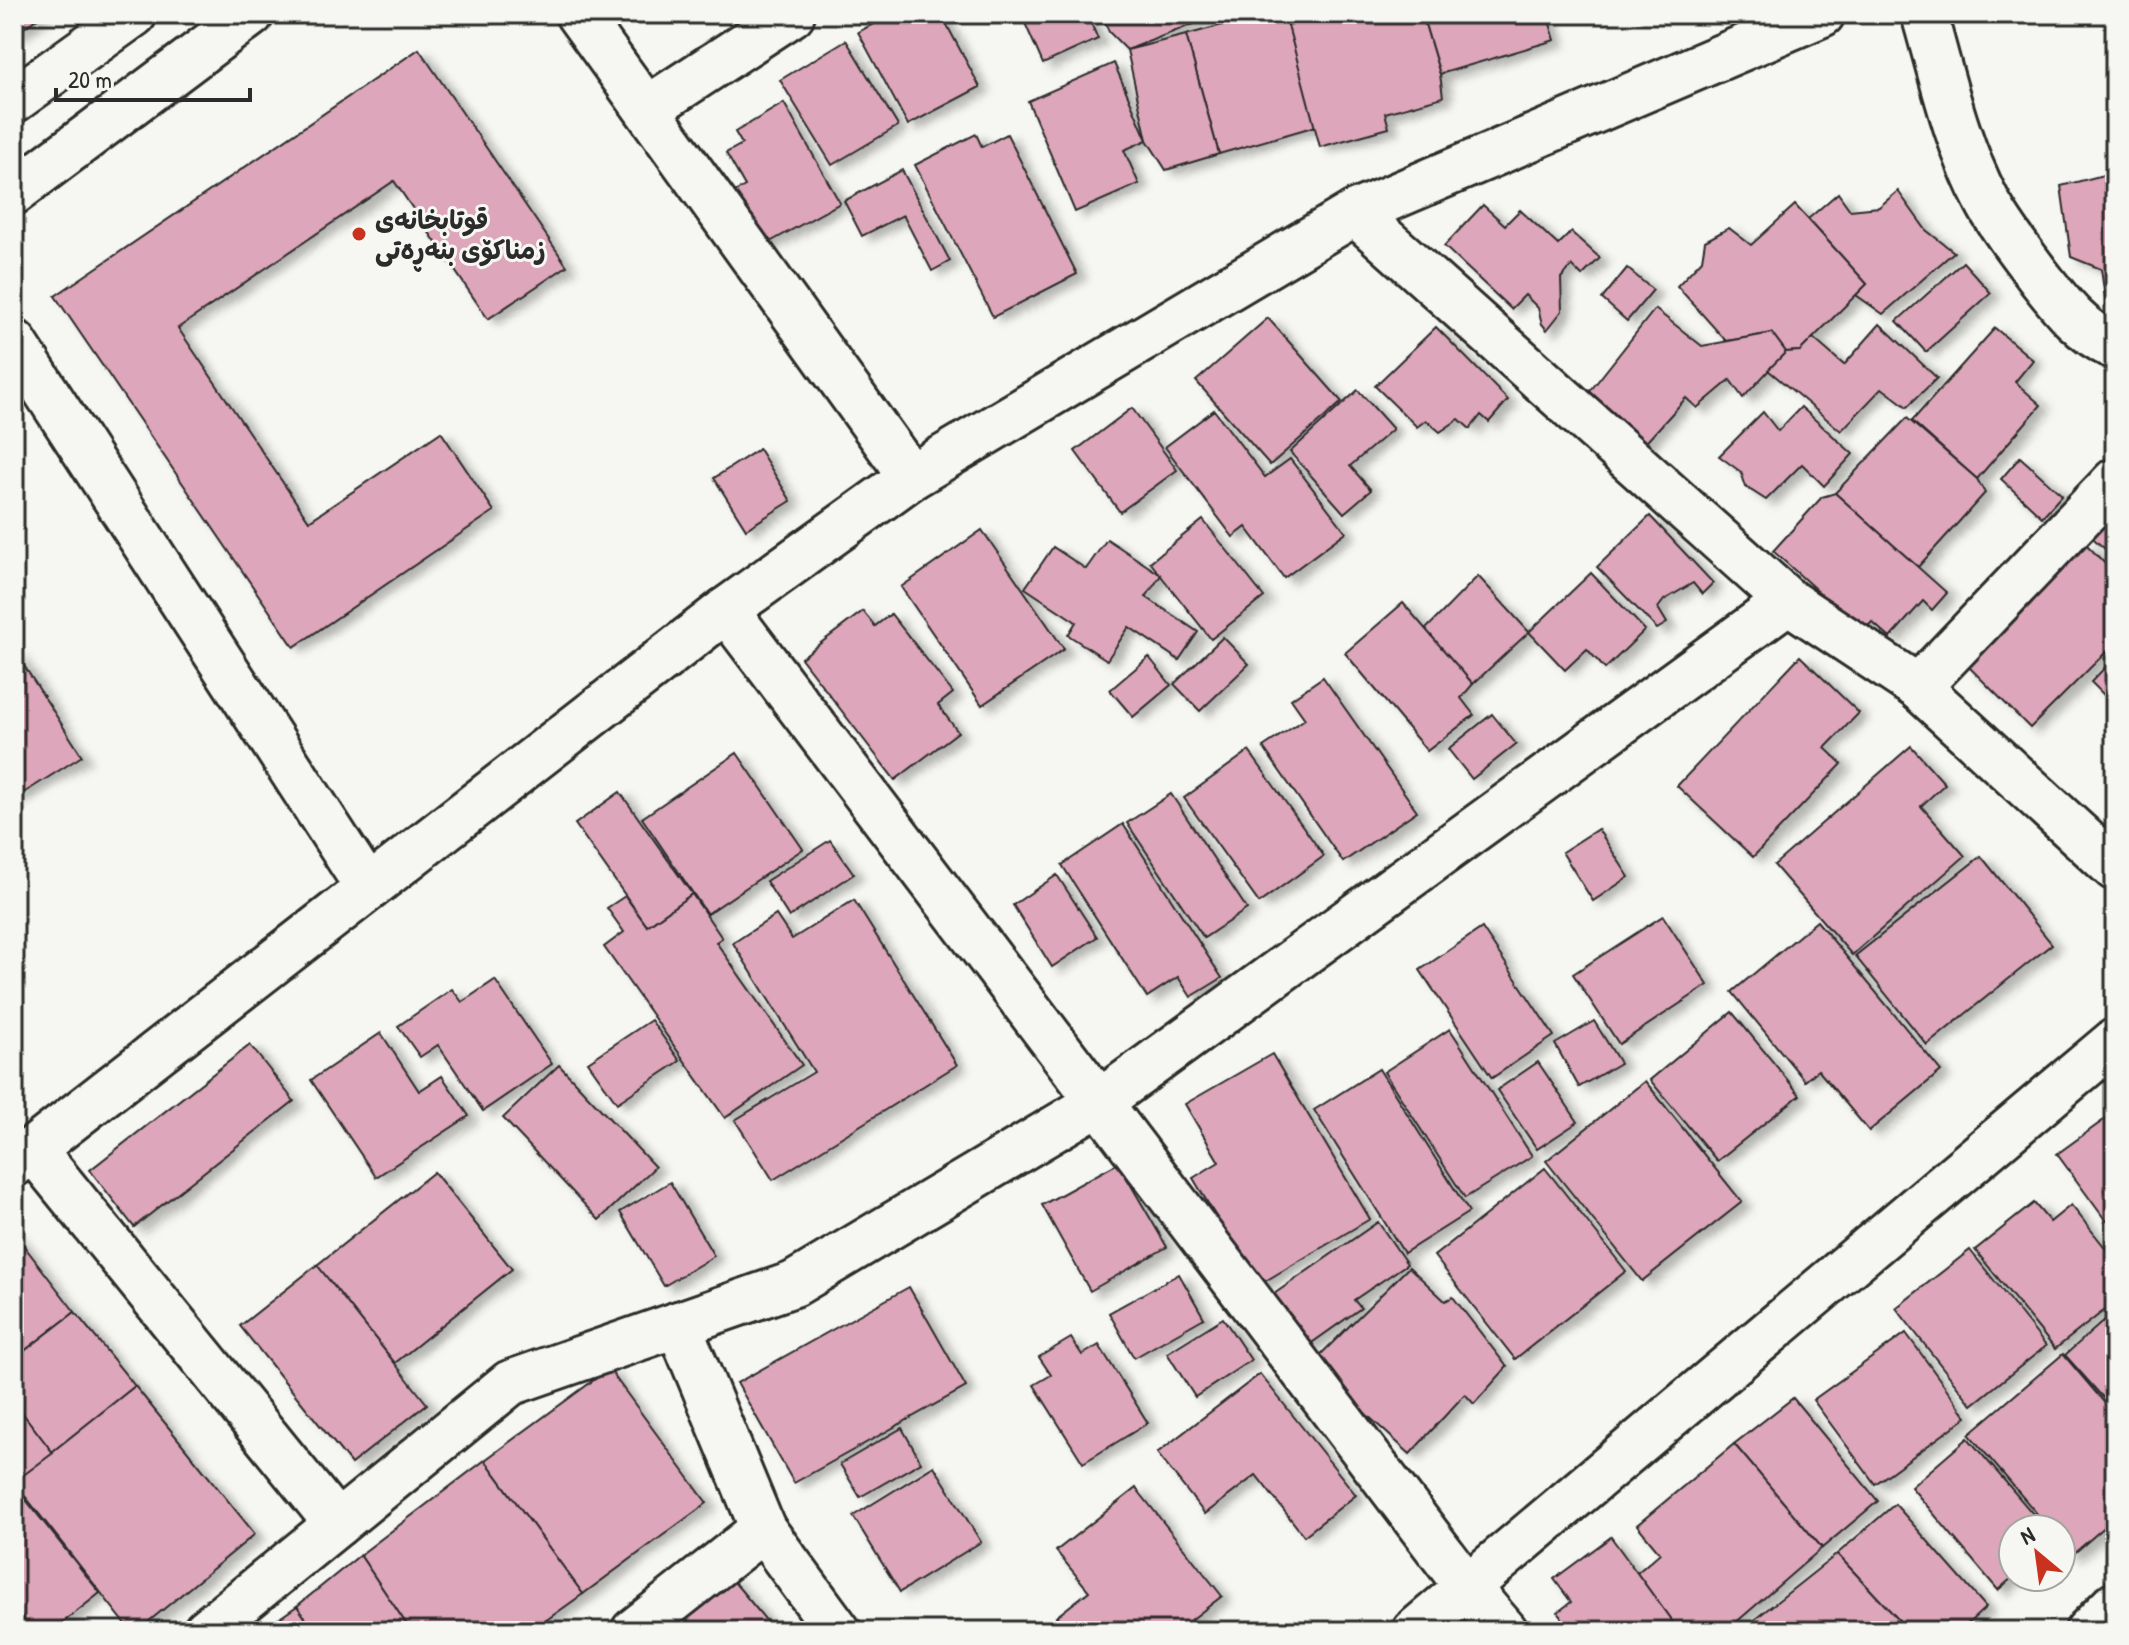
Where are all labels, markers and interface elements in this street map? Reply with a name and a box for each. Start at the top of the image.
scale bar [56,52,250,102]
text: 20 m [68,63,112,95]
place label: قوتابخانەی زمناکۆی بنەڕەتی [375,202,546,272]
marker: قوتابخانەی زمناکۆی بنەڕەتی [350,225,368,243]
north arrow [1997,1513,2077,1593]
text: N [2015,1519,2040,1551]

